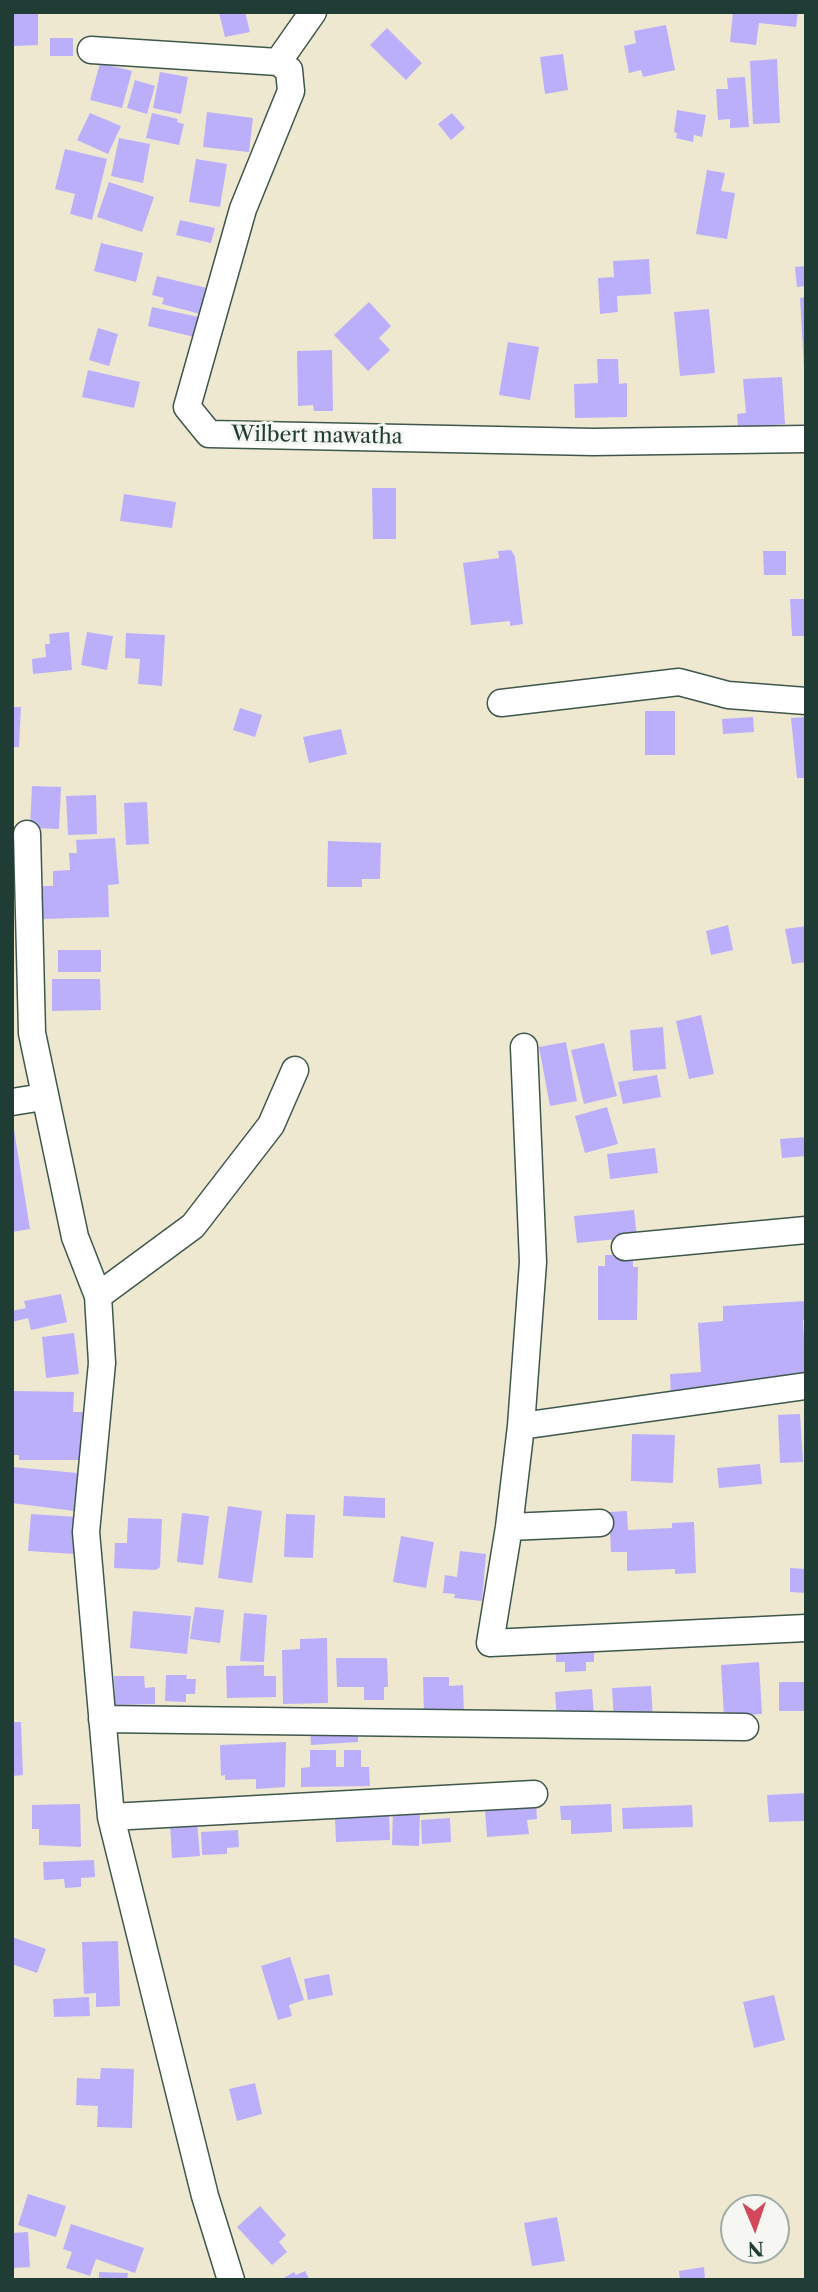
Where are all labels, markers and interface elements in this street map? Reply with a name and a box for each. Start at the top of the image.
street label: Wilbert mawatha [231,422,403,450]
north arrow [720,2194,790,2264]
text: N [747,2237,764,2260]

